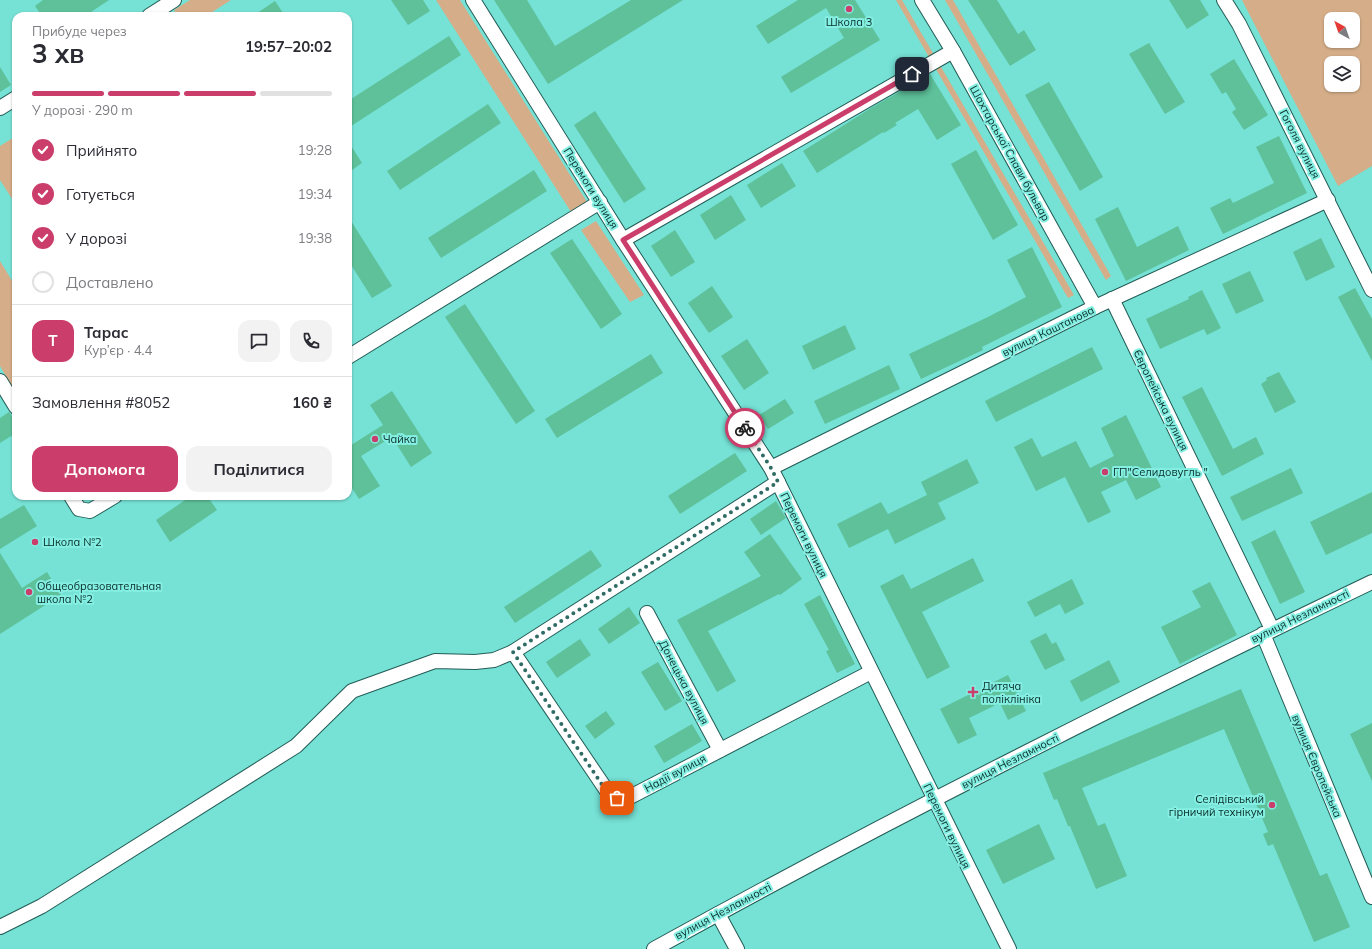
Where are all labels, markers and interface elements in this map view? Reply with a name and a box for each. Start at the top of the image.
marker: Школа 3 [844,4,854,14]
north arrow [1324,12,1360,48]
map controls [1324,12,1360,92]
place label: Школа 3 [826,15,872,29]
text: Прибуде через [32,23,127,39]
text: 3 хв [32,37,84,70]
text: 19:57–20:02 [245,37,332,56]
button: layers [1324,56,1360,92]
pin [895,57,929,91]
icon: home [901,63,923,85]
street label: Шахтарської Слави бульвар [967,83,1053,223]
text: У дорозі · 290 m [32,102,133,118]
street label: Гоголя вулиця [1277,107,1323,181]
icon: check [32,139,54,161]
text: Прийнято [66,141,137,160]
text: 19:28 [298,142,332,158]
street label: Перемоги вулиця [560,145,622,231]
icon: check [32,183,54,205]
text: Готується [66,185,135,204]
text: 19:34 [298,186,332,202]
icon: check [32,227,54,249]
text: У дорозі [66,229,127,248]
text: 19:38 [298,230,332,246]
text: Доставлено [66,273,153,292]
street label: вулиця Каштанова [1000,303,1096,359]
button: chat [238,320,280,362]
button: phone [290,320,332,362]
text: Тарас [84,323,128,342]
text: Т [48,331,58,350]
text: Кур’єр · 4.4 [84,342,152,358]
street label: Європейська вулиця [1130,347,1192,453]
text: Замовлення #8052 [32,393,170,412]
text: 160 ₴ [292,393,332,412]
courier [725,408,765,448]
icon: bike [734,417,756,439]
place label: Чайка [383,432,417,446]
marker: Чайка [370,434,380,444]
button: Допомога [32,446,178,492]
button: Поділитися [186,446,332,492]
place label: ГП"Селидовугль " [1113,465,1208,479]
marker: ГП"Селидовугль " [1100,467,1110,477]
street label: Перемоги вулиця [777,490,831,580]
place label: Школа №2 [43,535,102,549]
marker: Школа №2 [30,537,40,547]
place label: Общеобразовательная школа №2 [37,579,161,606]
street label: вулиця Незламності [1249,586,1351,646]
marker: Общеобразовательная школа №2 [24,587,34,597]
street label: Донецька вулиця [656,637,712,727]
place label: Дитяча поліклініка [982,679,1041,706]
marker: Дитяча поліклініка [967,686,979,698]
street label: вулиця Європейська [1289,712,1345,820]
street label: вулиця Незламності [959,730,1061,792]
street label: Надії вулиця [642,751,708,795]
pin [600,781,634,815]
street label: Перемоги вулиця [920,781,974,871]
icon: bag [606,787,628,809]
place label: Селідівський гірничий технікум [1169,792,1264,819]
marker: Селідівський гірничий технікум [1267,800,1277,810]
street label: вулиця Незламності [672,880,774,942]

